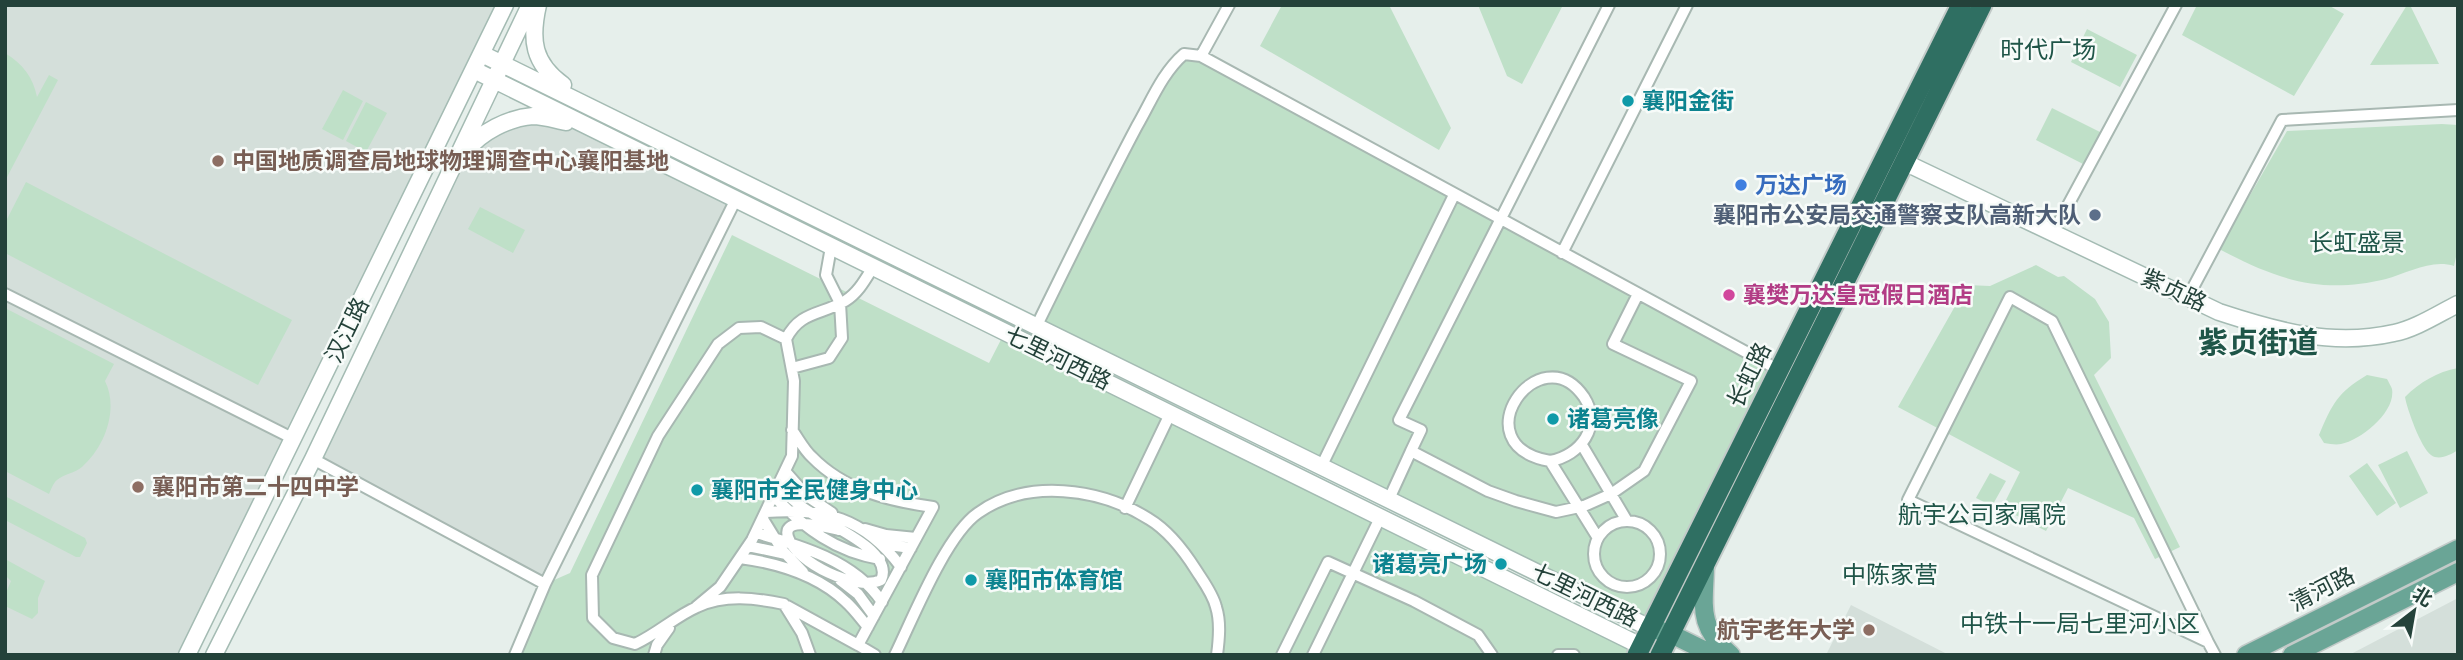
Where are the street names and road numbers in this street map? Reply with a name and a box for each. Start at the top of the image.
street label: 紫贞路 [2137,264,2211,316]
street label: 汉江路 [320,293,374,367]
street label: 七里河西路 [1001,321,1115,395]
street label: 长虹路 [1722,338,1776,412]
street label: 七里河西路 [1528,558,1642,632]
street label: 清河路 [2285,562,2359,616]

